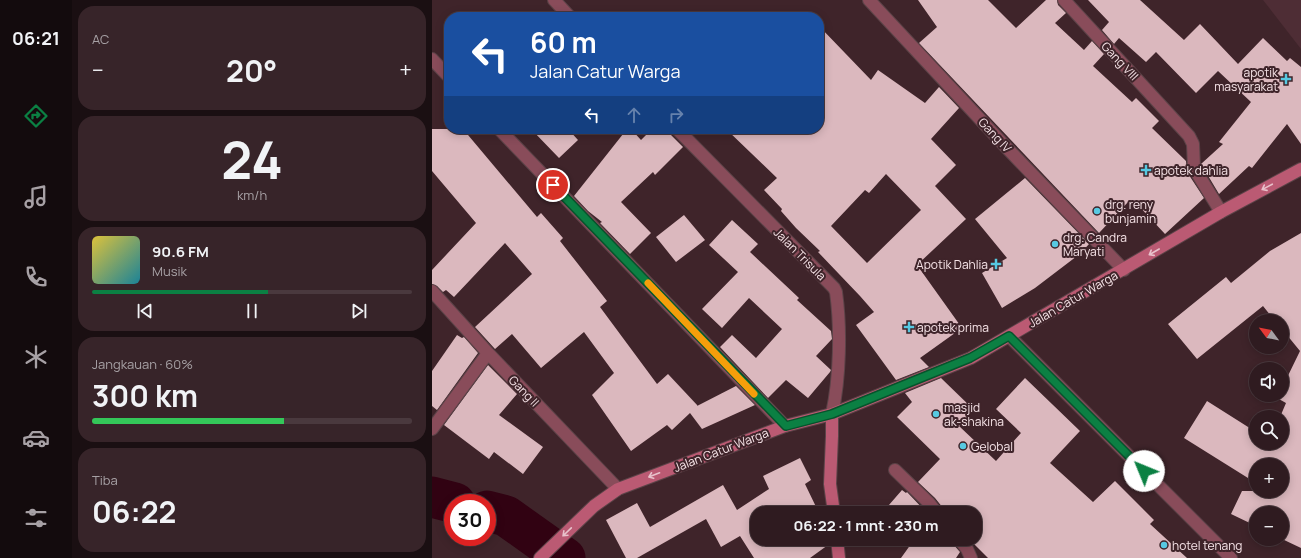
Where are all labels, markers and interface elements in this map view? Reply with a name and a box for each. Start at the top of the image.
text: 60 m [530,23,597,61]
text: 06:21 [12,26,60,50]
icon: left [464,28,516,80]
text: AC [92,30,109,48]
street label: Gang VIII [1098,38,1142,84]
text: 20° [226,50,277,91]
text: − [92,55,104,85]
text: + [399,55,412,85]
text: Jalan Catur Warga [530,59,681,83]
place label: apotik masyarakat [1214,64,1279,95]
marker: apotik masyarakat [1281,74,1291,84]
icon: directions [22,102,50,130]
icon: left [581,104,603,126]
icon: ahead [623,104,645,126]
icon: right [665,104,687,126]
street label: Gang IV [975,114,1016,157]
text: 24 [221,124,283,195]
place label: apotek dahlia [1154,162,1228,179]
marker: apotek dahlia [1141,165,1151,175]
pin [536,168,570,202]
icon: arrive [542,174,564,196]
icon: music [22,183,50,211]
one-way arrow [1261,184,1273,192]
text: km/h [237,186,267,204]
place label: drg. reny bunjamin [1105,196,1156,227]
marker: drg. reny bunjamin [1092,206,1102,216]
street label: Jalan Trisula [770,224,830,284]
place label: drg. Candra Maryati [1063,229,1127,260]
marker: drg. Candra Maryati [1050,239,1060,249]
text: 90.6 FM [152,241,209,262]
one-way arrow [1148,248,1160,256]
place label: Apotik Dahlia [916,256,988,273]
marker: Apotik Dahlia [991,259,1001,269]
text: Musik [152,262,187,280]
icon: phone [22,263,50,291]
street label: Jalan Catur Warga [1025,267,1121,331]
icon: previous [134,300,156,322]
icon: pause [241,300,263,322]
icon: next [348,300,370,322]
north arrow [1249,314,1289,354]
map controls [1249,314,1289,546]
place label: apotek prima [917,319,989,336]
marker: apotek prima [904,322,914,332]
icon: climate [22,343,50,371]
text: Jangkauan · 60% [92,355,193,373]
button: sound [1249,362,1289,402]
street label: Gang II [505,372,543,410]
text: 300 km [92,375,198,416]
place label: masjid ak-shakina [944,399,1004,430]
marker: masjid ak-shakina [931,409,941,419]
button: search [1249,410,1289,450]
icon: car [22,424,50,452]
street label: Jalan Catur Warga [671,424,771,476]
place label: Gelobal [971,438,1013,455]
marker: Gelobal [958,441,968,451]
position arrow [1123,450,1165,492]
button: + [1249,458,1289,498]
text: Tiba [92,471,118,489]
one-way arrow [648,472,660,480]
text: 06:22 [92,491,176,532]
speed limit sign: 30 [444,494,496,546]
icon: filters [22,504,50,532]
button: − [1249,506,1289,546]
text: 06:22 · 1 mnt · 230 m [793,515,939,536]
one-way arrow [562,527,572,537]
place label: hotel tenang [1172,537,1242,554]
marker: hotel tenang [1159,540,1169,550]

